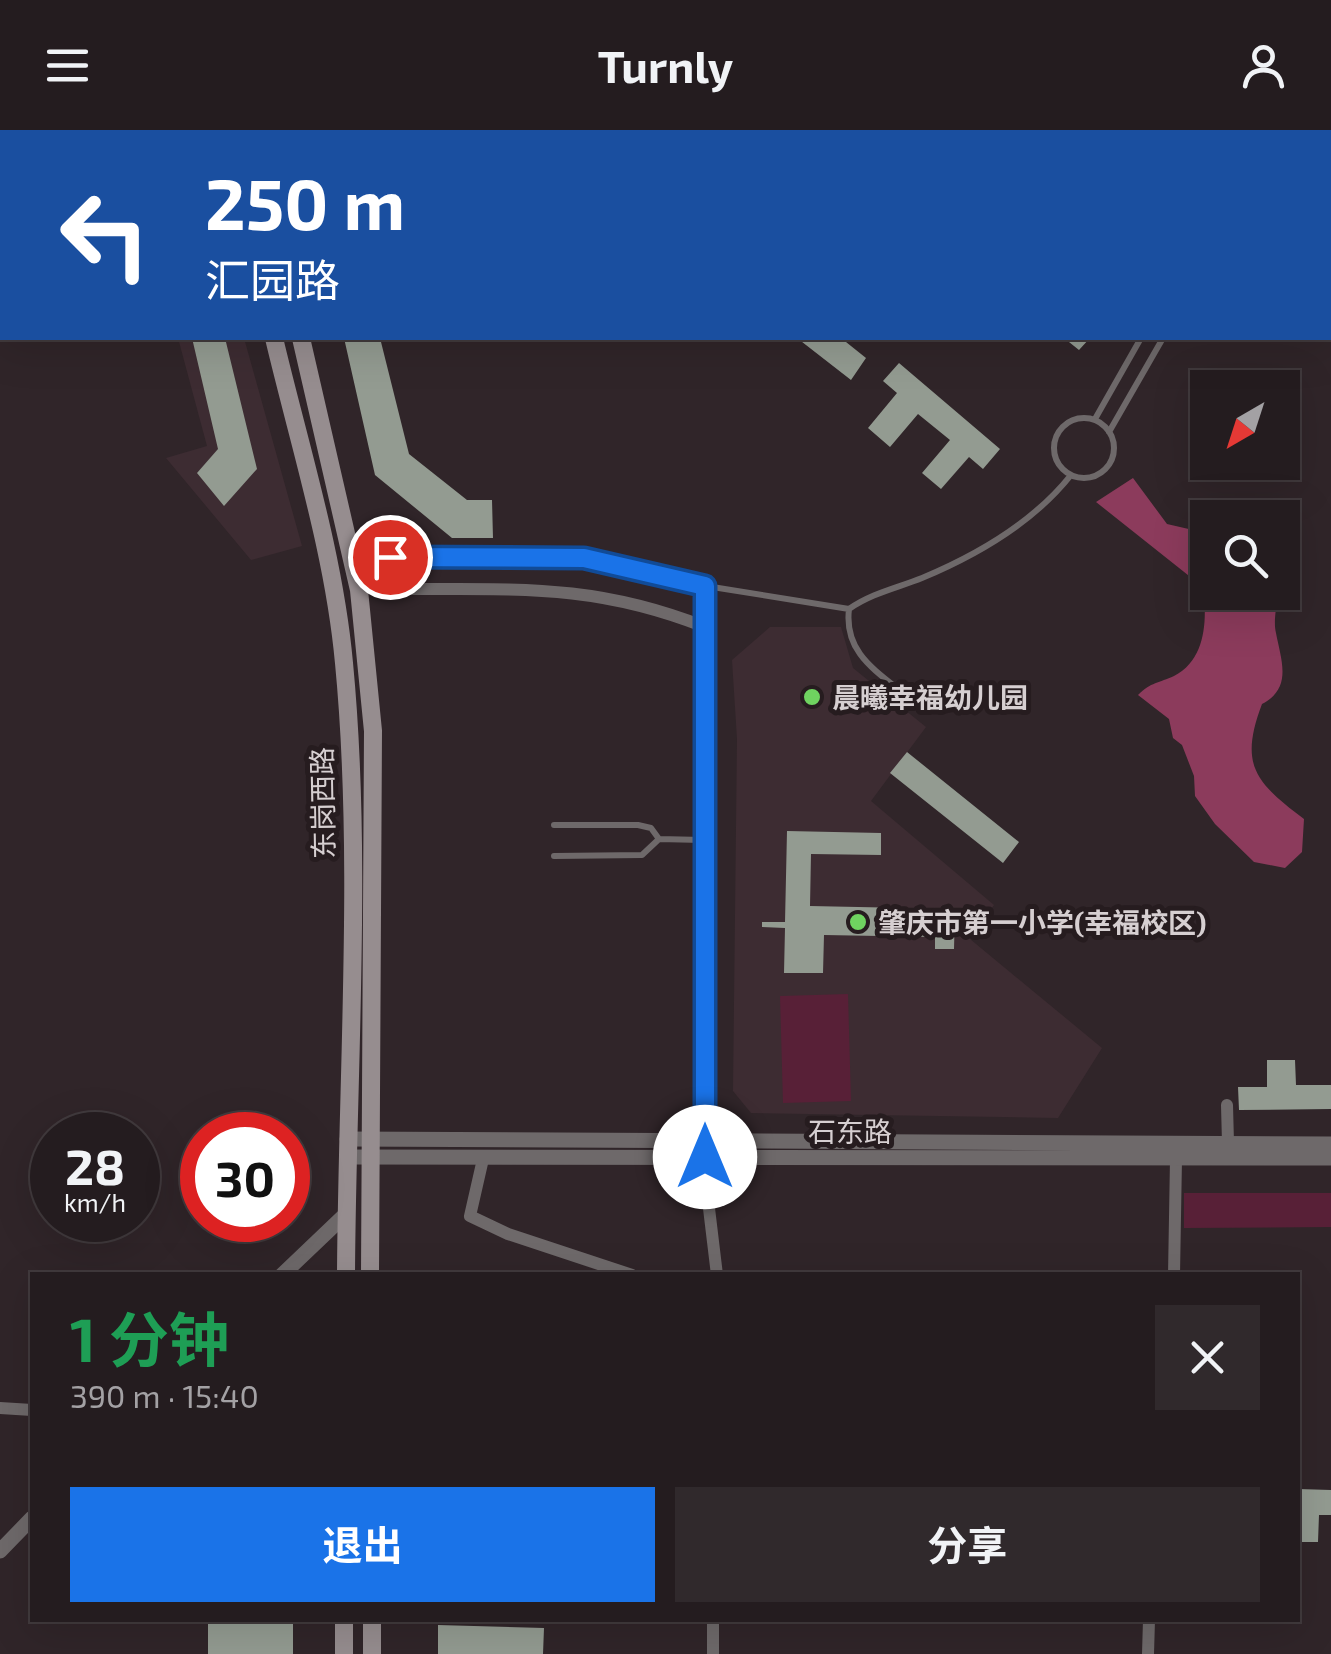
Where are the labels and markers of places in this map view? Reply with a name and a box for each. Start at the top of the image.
pin [348,515,433,600]
place label: 晨曦幸福幼儿园 [832,680,1028,714]
marker: 晨曦幸福幼儿园 [801,686,823,708]
place label: 肇庆市第一小学(幸福校区) [878,905,1207,939]
marker: 肇庆市第一小学(幸福校区) [847,911,869,933]

